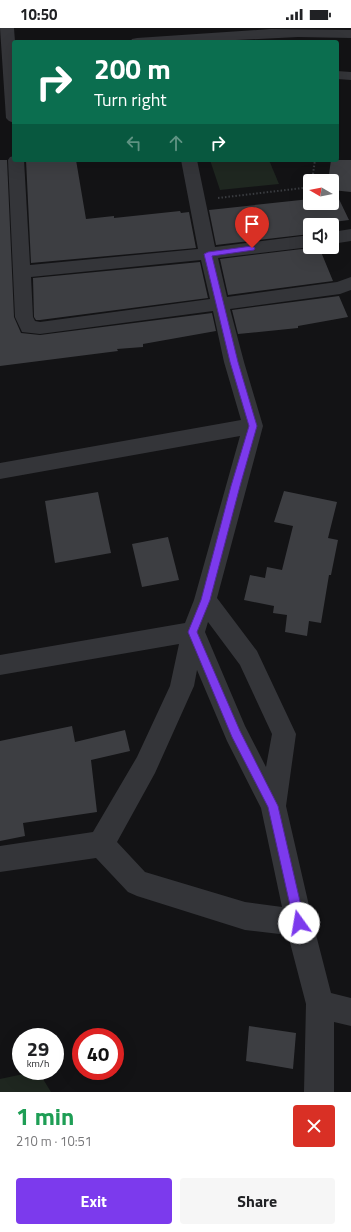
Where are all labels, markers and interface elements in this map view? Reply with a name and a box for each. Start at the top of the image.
text: 10:50 [20,3,57,26]
text: 200 m [94,47,171,90]
icon: right [28,56,80,108]
text: Turn right [94,86,167,113]
icon: left [123,132,145,154]
icon: ahead [165,132,187,154]
icon: right [207,132,229,154]
north arrow [303,174,339,210]
map controls [303,174,339,254]
pin [235,207,269,248]
icon: arrive [241,213,263,235]
button: sound [303,218,339,254]
position arrow [278,902,320,944]
speed limit sign: 40 [72,1028,124,1080]
text: 29 [27,1033,49,1064]
text: km/h [27,1056,49,1071]
text: 1 min [16,1098,74,1134]
button: close [293,1105,335,1147]
text: 210 m · 10:51 [16,1131,92,1151]
button: Exit [16,1178,172,1224]
button: Share [180,1178,335,1224]

